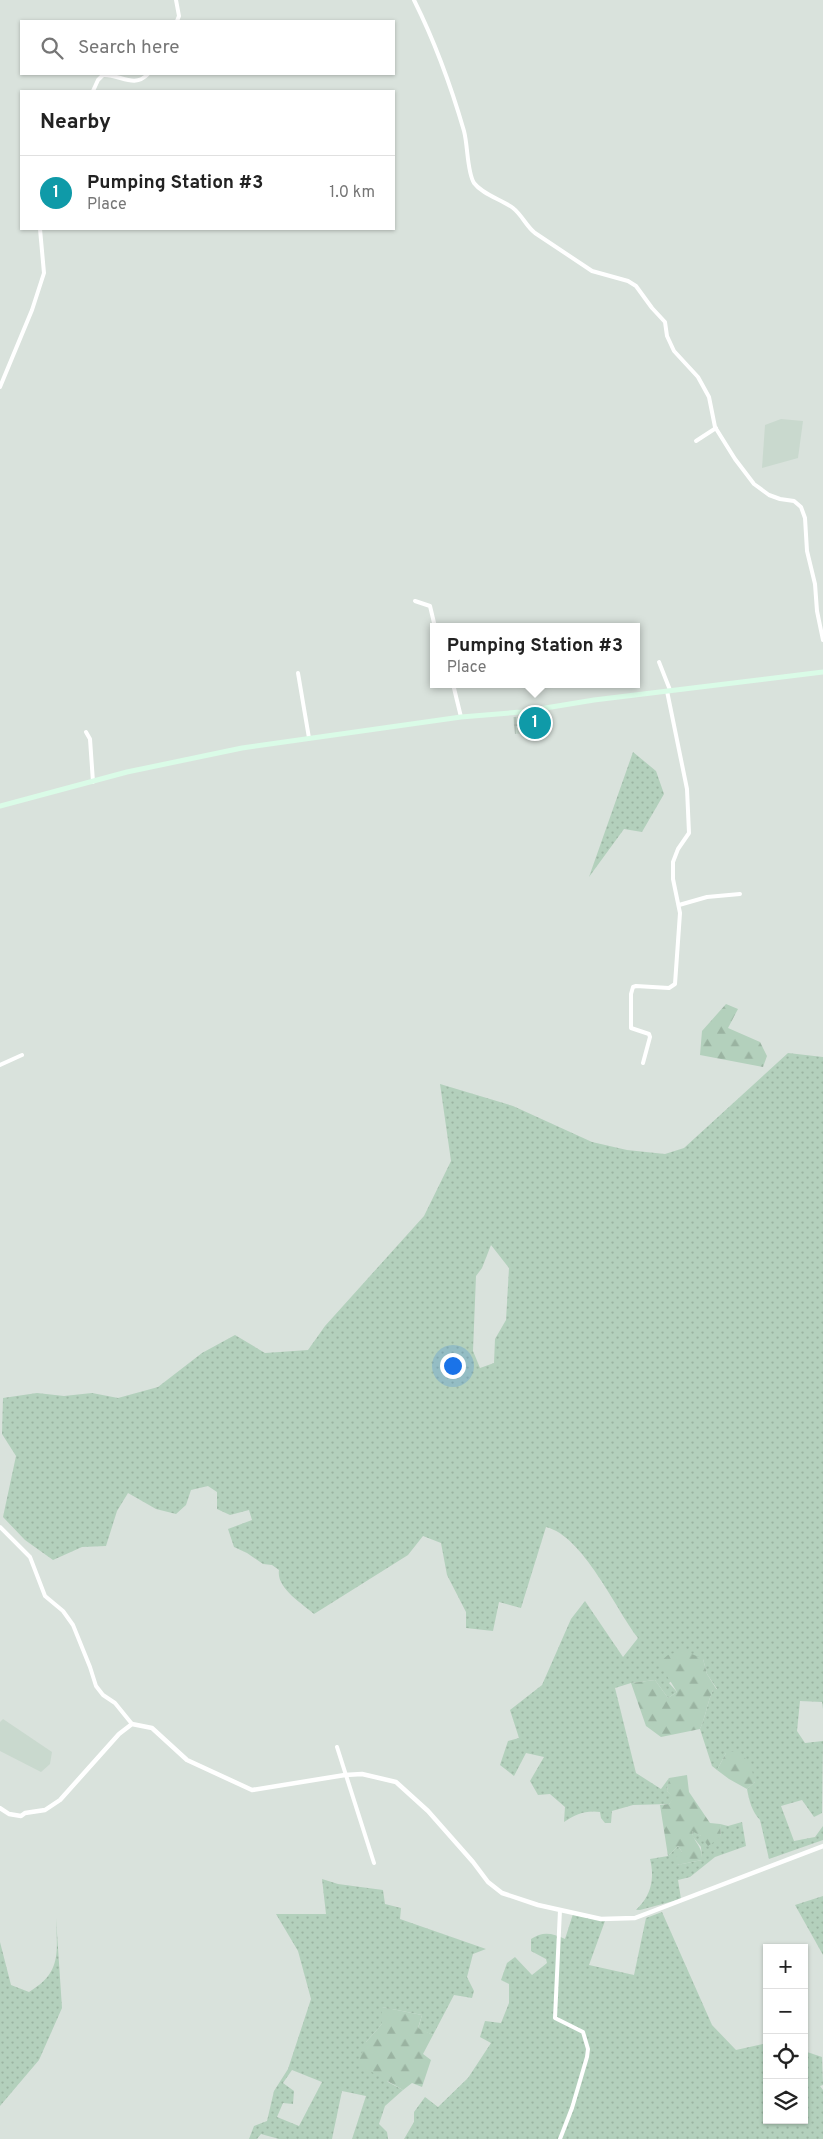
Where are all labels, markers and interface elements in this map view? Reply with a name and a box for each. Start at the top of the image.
search box [20,20,395,75]
icon: search [38,34,66,62]
text: Search here [78,36,180,60]
text: Nearby [40,109,111,136]
text: Pumping Station #3 [87,171,263,195]
text: 1 [53,183,59,203]
text: 1.0 km [329,183,375,203]
text: Place [87,195,127,215]
popup [430,623,640,688]
text: Pumping Station #3 [447,634,623,658]
text: Place [447,658,486,678]
pin: 1 [519,704,551,742]
your location [440,1353,466,1379]
map controls [763,1944,808,2124]
button: + [763,1944,808,1989]
button: − [763,1989,808,2034]
button: locate [763,2034,808,2079]
button: layers [763,2079,808,2124]

